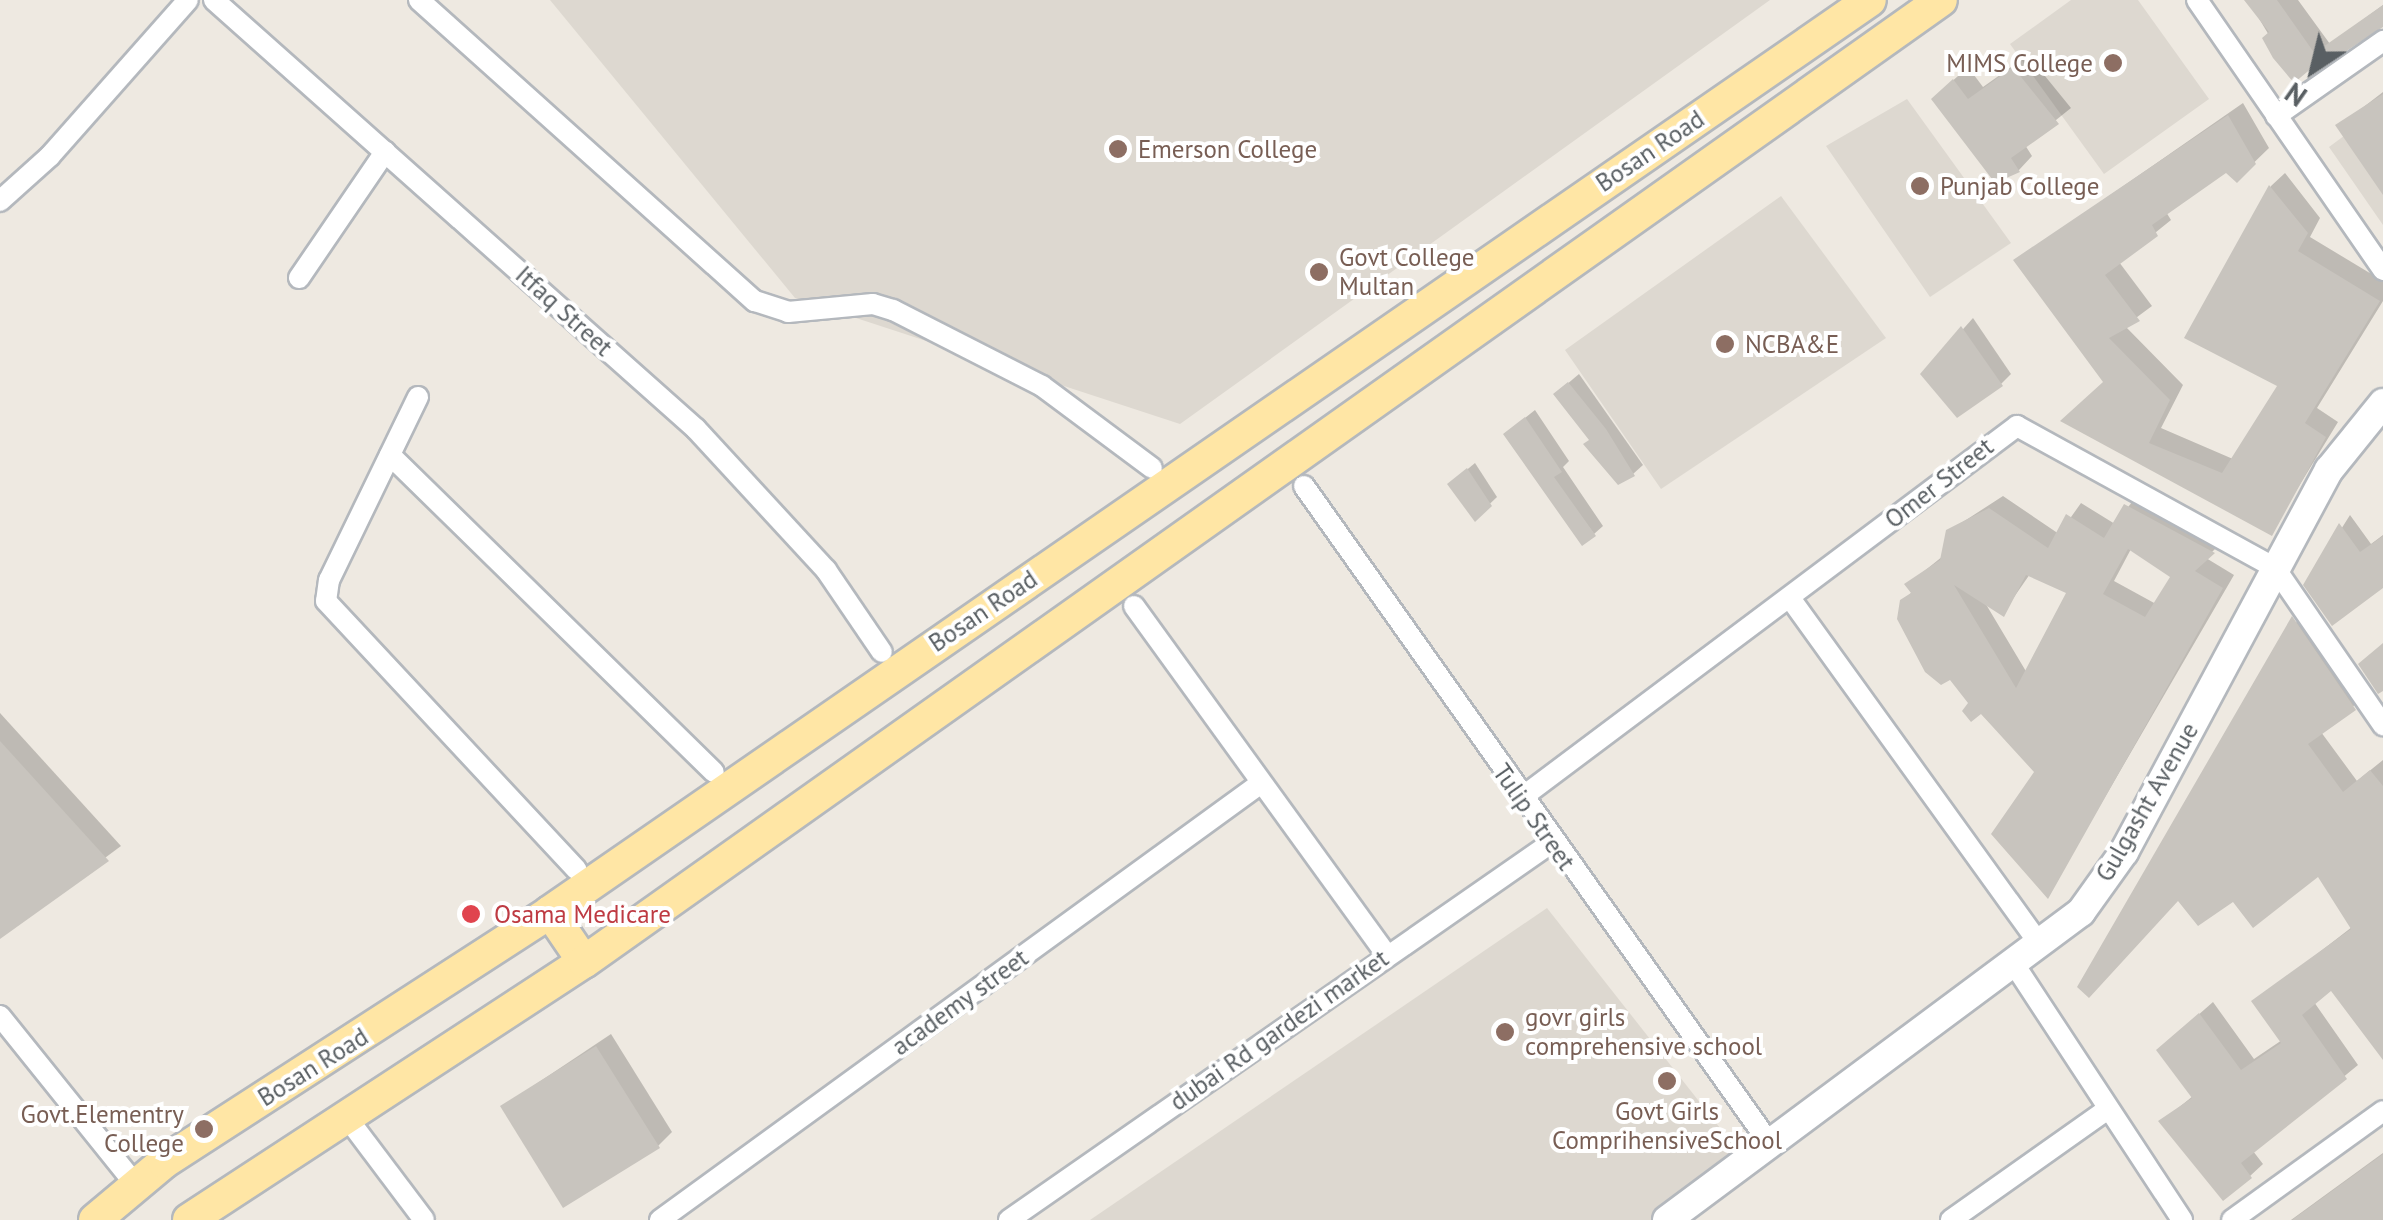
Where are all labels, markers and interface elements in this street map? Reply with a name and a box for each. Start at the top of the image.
north arrow [2263,20,2363,120]
place label: MIMS College [1946,48,2093,78]
marker: MIMS College [2102,52,2124,74]
text: N [2277,75,2314,115]
street label: Bosan Road [1590,104,1710,198]
place label: Emerson College [1138,134,1317,164]
marker: Emerson College [1107,138,1129,160]
place label: Punjab College [1940,171,2099,201]
marker: Punjab College [1909,175,1931,197]
place label: Govt College Multan [1339,243,1475,302]
street label: Itfaq Street [509,260,619,362]
marker: Govt College Multan [1308,261,1330,283]
place label: NCBA&E [1745,329,1839,359]
marker: NCBA&E [1714,333,1736,355]
street label: Omer Street [1879,431,1999,535]
street label: Bosan Road [923,564,1043,658]
street label: Gulgasht Avenue [2089,717,2205,887]
street label: Tulip Street [1487,758,1581,876]
place label: Osama Medicare [494,899,671,929]
marker: Osama Medicare [458,901,484,927]
street label: academy street [886,942,1034,1062]
street label: dubai Rd gardezi market [1164,943,1394,1117]
place label: govr girls comprehensive school [1525,1003,1762,1062]
street label: Bosan Road [252,1021,374,1113]
marker: govr girls comprehensive school [1494,1021,1516,1043]
marker: Govt Girls ComprihensiveSchool [1656,1070,1678,1092]
place label: Govt Girls ComprihensiveSchool [1552,1097,1782,1156]
place label: Govt.Elementry College [21,1100,184,1159]
marker: Govt.Elementry College [193,1118,215,1140]

